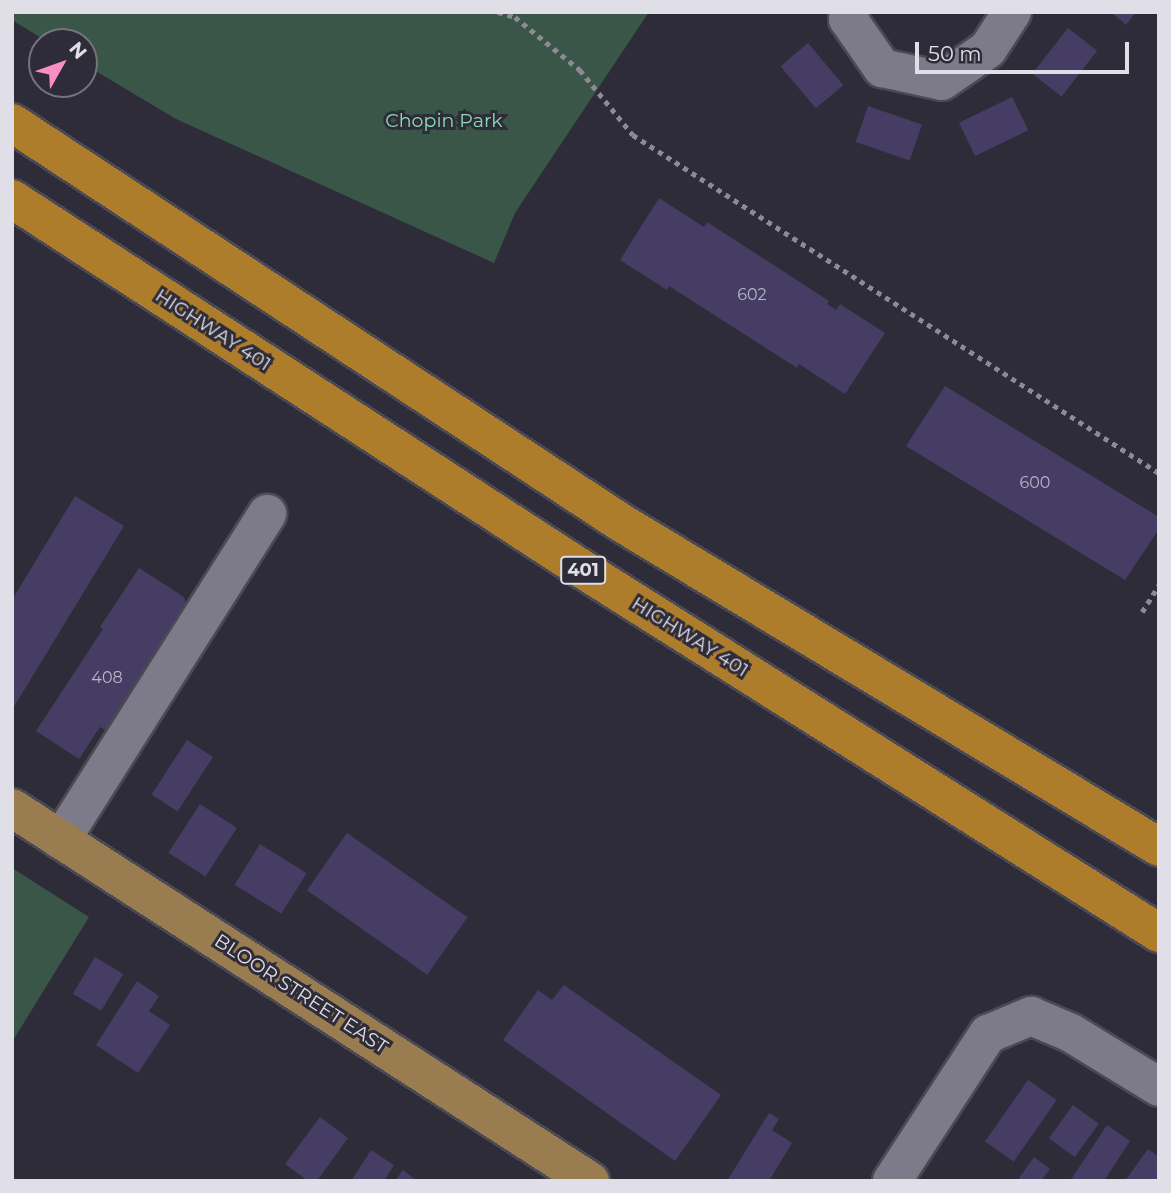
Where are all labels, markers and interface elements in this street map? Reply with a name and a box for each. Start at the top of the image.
north arrow [28,28,98,98]
scale bar [919,28,1132,72]
text: N [64,37,92,64]
text: 50 m [928,41,982,66]
park label: Chopin Park [385,110,503,132]
street label: HIGHWAY 401 [151,284,275,376]
house number: 602 [737,285,767,305]
house number: 600 [1020,473,1050,493]
road number: 401 [558,556,608,584]
street label: HIGHWAY 401 [627,592,753,682]
house number: 408 [91,668,123,688]
street label: BLOOR STREET EAST [210,929,392,1059]

